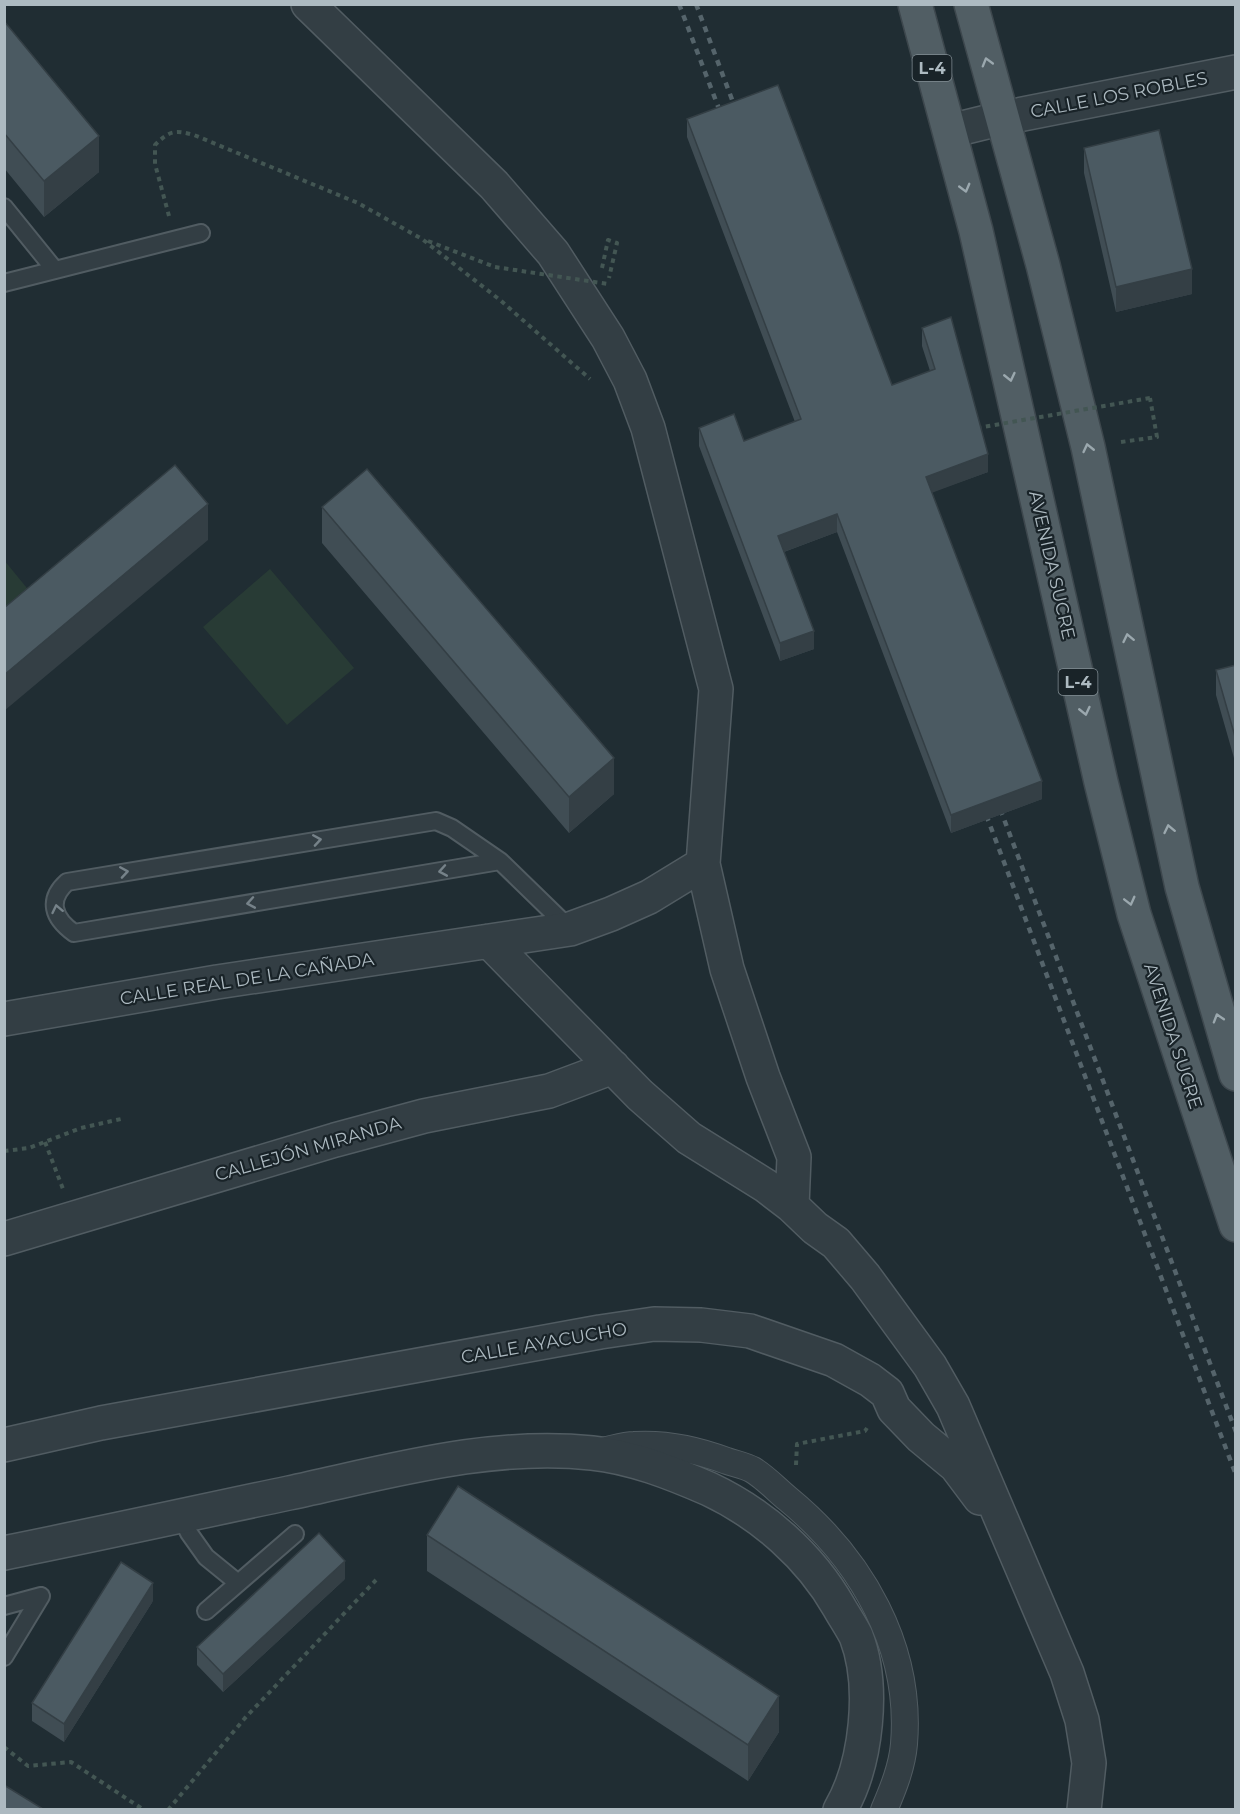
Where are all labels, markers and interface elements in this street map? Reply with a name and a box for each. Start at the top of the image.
road number: L-4 [912,55,952,81]
one-way arrow [982,57,994,68]
street label: CALLE LOS ROBLES [1029,67,1209,123]
one-way arrow [957,183,970,193]
one-way arrow [1002,372,1015,382]
one-way arrow [1082,443,1095,453]
street label: AVENIDA SUCRE [1024,488,1080,642]
one-way arrow [1122,634,1135,644]
road number: L-4 [1058,669,1098,695]
one-way arrow [1078,706,1091,716]
one-way arrow [1163,824,1176,834]
one-way arrow [312,835,321,847]
one-way arrow [438,864,447,876]
one-way arrow [119,866,129,879]
one-way arrow [1123,895,1136,905]
one-way arrow [246,897,255,909]
one-way arrow [51,904,64,914]
street label: CALLE REAL DE LA CAÑADA [118,948,376,1010]
street label: AVENIDA SUCRE [1139,960,1207,1112]
one-way arrow [1213,1013,1225,1024]
street label: CALLEJÓN MIRANDA [212,1112,404,1186]
street label: CALLE AYACUCHO [459,1318,629,1368]

